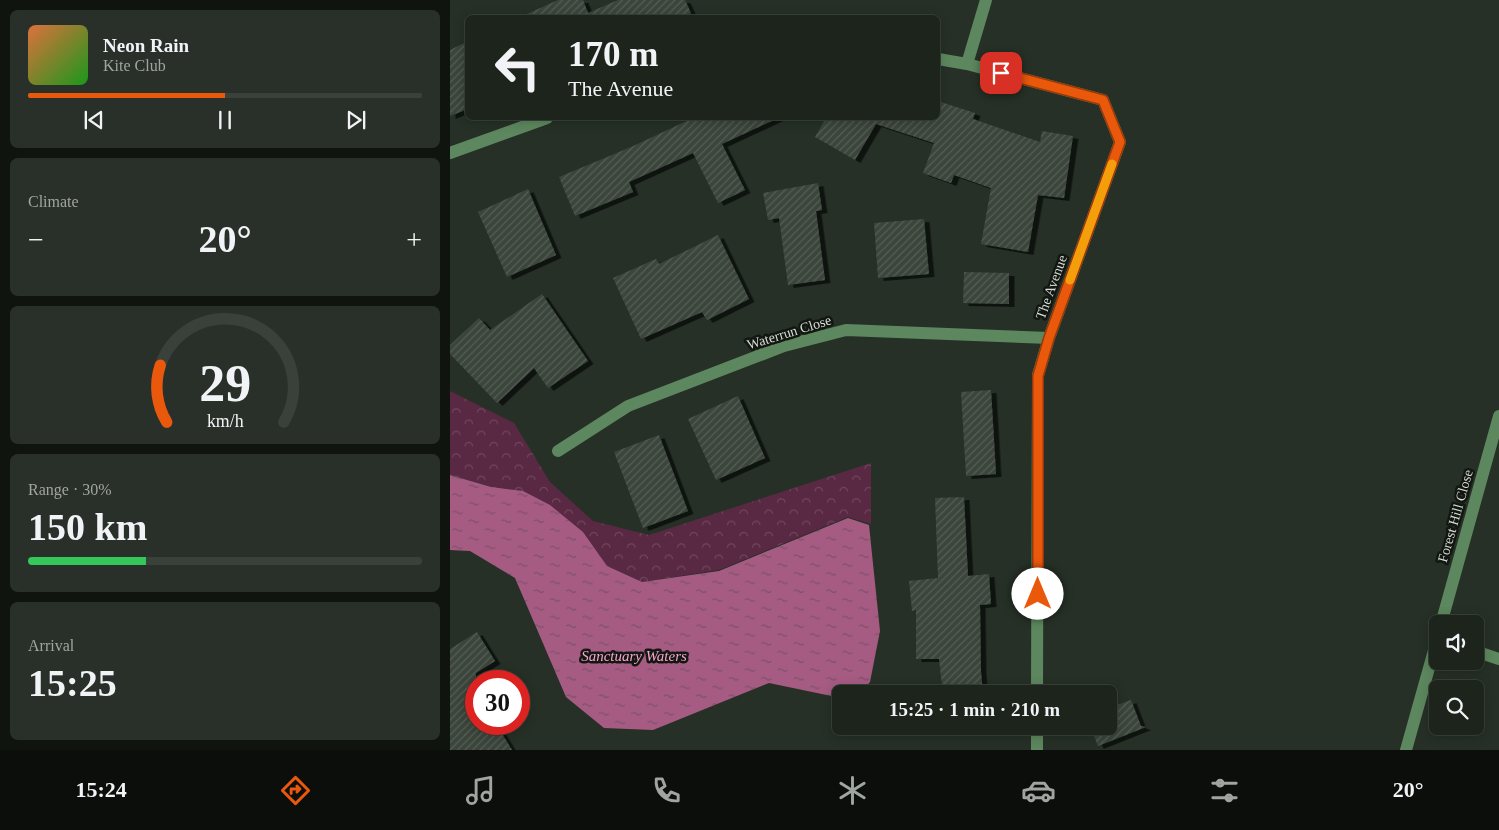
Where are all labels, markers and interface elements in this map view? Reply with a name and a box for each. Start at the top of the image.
text: Neon Rain [103,35,189,56]
icon: left [485,35,550,100]
text: 170 m [568,35,658,74]
pin [980,52,1022,94]
text: Kite Club [103,57,166,74]
icon: arrive [987,59,1015,87]
text: The Avenue [568,76,673,101]
icon: previous [80,106,108,134]
icon: pause [211,106,239,134]
icon: next [342,106,370,134]
text: Climate [28,193,79,210]
text: 20° [198,218,252,260]
text: − [28,224,44,255]
text: + [406,224,422,255]
street label: The Avenue [1033,253,1070,321]
street label: Waterrun Close [745,313,833,352]
text: 29 [199,355,251,412]
text: km/h [207,411,243,431]
street label: Forest Hill Close [1435,468,1476,564]
text: Range · 30% [28,481,112,498]
text: 150 km [28,506,147,548]
position arrow [1011,567,1063,619]
map controls [1429,615,1484,735]
button: sound [1429,615,1484,670]
text: Arrival [28,637,74,654]
water label: Sanctuary Waters [581,648,687,664]
text: 15:25 [28,662,117,704]
speed limit sign: 30 [465,670,530,735]
button: search [1429,680,1484,735]
text: 15:25 · 1 min · 210 m [889,699,1060,720]
icon: directions [278,773,313,808]
icon: music [463,773,498,808]
icon: phone [649,773,684,808]
icon: climate [835,773,870,808]
icon: car [1021,773,1056,808]
icon: filters [1207,773,1242,808]
text: 15:24 [75,777,127,802]
text: 20° [1393,777,1423,802]

